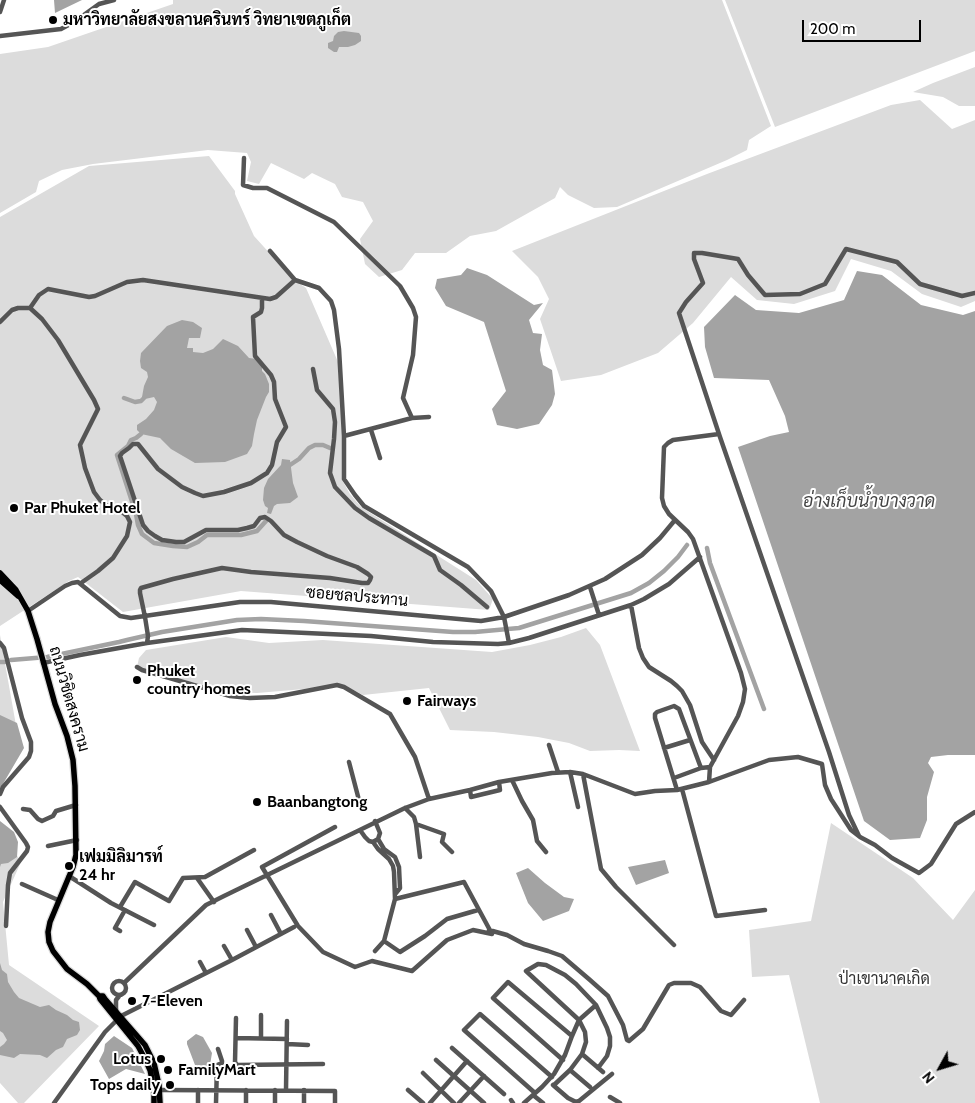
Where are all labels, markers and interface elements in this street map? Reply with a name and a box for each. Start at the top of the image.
place label: มหาวิทยาลัยสงขลานครินทร์ วิทยาเขตภูเก็ต [63,10,351,30]
scale bar [805,10,924,42]
marker: มหาวิทยาลัยสงขลานครินทร์ วิทยาเขตภูเก็ต [47,14,59,26]
text: 200 m [810,20,855,38]
water label: อ่างเก็บน้ำบางวาด [803,491,935,513]
place label: Par Phuket Hotel [24,498,140,518]
marker: Par Phuket Hotel [8,502,20,514]
street label: ซอยชลประทาน [305,583,409,611]
street label: ถนนวิชิตสงคราม [45,644,93,754]
place label: Phuket country homes [147,661,251,699]
marker: Phuket country homes [131,674,143,686]
place label: Fairways [417,691,476,711]
marker: Fairways [401,695,413,707]
place label: Baanbangtong [267,792,367,812]
marker: Baanbangtong [251,796,263,808]
place label: เฟมมิลิมารท์ 24 hr [79,847,163,885]
marker: เฟมมิลิมารท์ 24 hr [63,860,75,872]
park label: ป่าเขานาคเกิด [838,969,930,989]
place label: 7-Eleven [142,991,203,1011]
marker: 7-Eleven [126,995,138,1007]
north arrow [915,1043,965,1093]
place label: Lotus [113,1049,151,1069]
marker: Lotus [155,1053,167,1065]
place label: FamilyMart [178,1060,256,1080]
marker: FamilyMart [162,1064,174,1076]
text: N [918,1068,938,1087]
place label: Tops daily [90,1075,160,1095]
marker: Tops daily [164,1079,176,1091]

